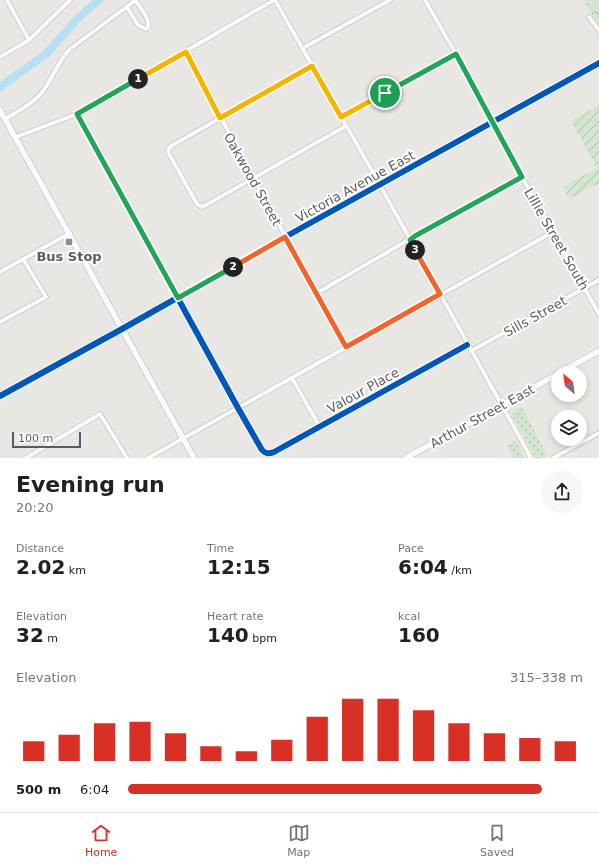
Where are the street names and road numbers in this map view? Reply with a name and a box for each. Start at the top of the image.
street label: Oakwood Street [221,130,284,228]
street label: Victoria Avenue East [293,147,417,225]
street label: Lillie Street South [521,186,592,293]
street label: Sills Street [501,293,569,340]
street label: Valour Place [325,365,402,416]
street label: Arthur Street East [427,382,537,451]

